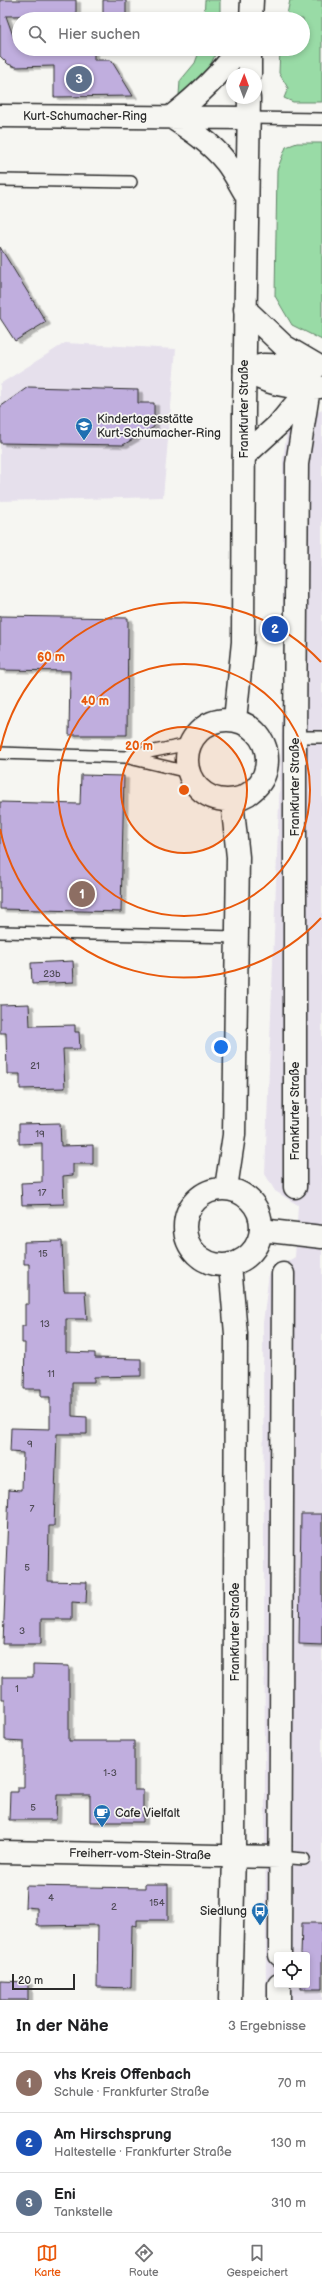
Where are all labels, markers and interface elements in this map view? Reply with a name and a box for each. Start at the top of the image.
search box [12,12,310,56]
icon: search [26,23,48,45]
text: Hier suchen [58,25,140,44]
pin: 3 [66,64,92,94]
north arrow [226,68,262,104]
street label: Kurt-Schumacher-Ring [23,109,147,124]
street label: Frankfurter Straße [237,360,252,458]
place label: Kindertagesstätte Kurt-Schumacher-Ring [97,412,221,441]
school or university icon: Kindertagesstätte Kurt-Schumacher-Ring [74,416,94,441]
pin: 2 [262,614,288,644]
text: 60 m [37,650,65,665]
text: 40 m [81,694,109,709]
street label: Frankfurter Straße [288,738,303,836]
text: 20 m [125,739,153,754]
centre of rings [177,783,191,797]
pin: 1 [69,879,95,909]
house number: 23b [43,968,61,980]
your location [211,1037,231,1057]
house number: 21 [30,1060,40,1072]
street label: Frankfurter Straße [288,1062,303,1160]
house number: 19 [35,1128,45,1140]
house number: 17 [38,1187,46,1199]
house number: 15 [38,1248,48,1260]
house number: 13 [40,1318,50,1330]
house number: 11 [47,1368,55,1380]
house number: 9 [27,1438,33,1450]
house number: 7 [30,1503,35,1515]
house number: 5 [24,1562,30,1574]
street label: Frankfurter Straße [228,1583,243,1681]
house number: 3 [19,1625,25,1637]
house number: 1 [15,1683,19,1695]
house number: 1-3 [103,1767,117,1779]
house number: 5 [30,1802,36,1814]
cafe icon: Cafe Vielfalt [92,1803,112,1828]
place label: Cafe Vielfalt [115,1806,180,1821]
street label: Freiherr-vom-Stein-Straße [69,1846,211,1863]
house number: 4 [48,1892,54,1904]
house number: 154 [149,1897,165,1909]
house number: 2 [111,1901,117,1913]
bus stop icon: Siedlung [250,1901,270,1926]
place label: Siedlung [200,1904,247,1919]
map controls [274,1952,310,1988]
button: locate [274,1952,310,1988]
scale bar [12,1972,75,1991]
text: 20 m [18,1974,43,1987]
text: In der Nähe [16,2016,109,2036]
text: 3 Ergebnisse [228,2018,306,2034]
text: vhs Kreis Offenbach [54,2065,191,2084]
text: 1 [26,2075,32,2091]
text: 70 m [278,2075,306,2091]
text: Schule · Frankfurter Straße [54,2084,209,2100]
text: Am Hirschsprung [54,2125,172,2144]
text: 2 [25,2135,33,2151]
text: 130 m [271,2135,306,2151]
text: Haltestelle · Frankfurter Straße [54,2144,232,2160]
text: Eni [54,2185,76,2204]
text: 3 [25,2195,33,2211]
text: 310 m [271,2195,306,2211]
text: Tankstelle [54,2204,113,2220]
tab: Karte [34,2242,61,2279]
tab: Route [129,2242,158,2279]
tab: Gespeichert [226,2242,288,2279]

